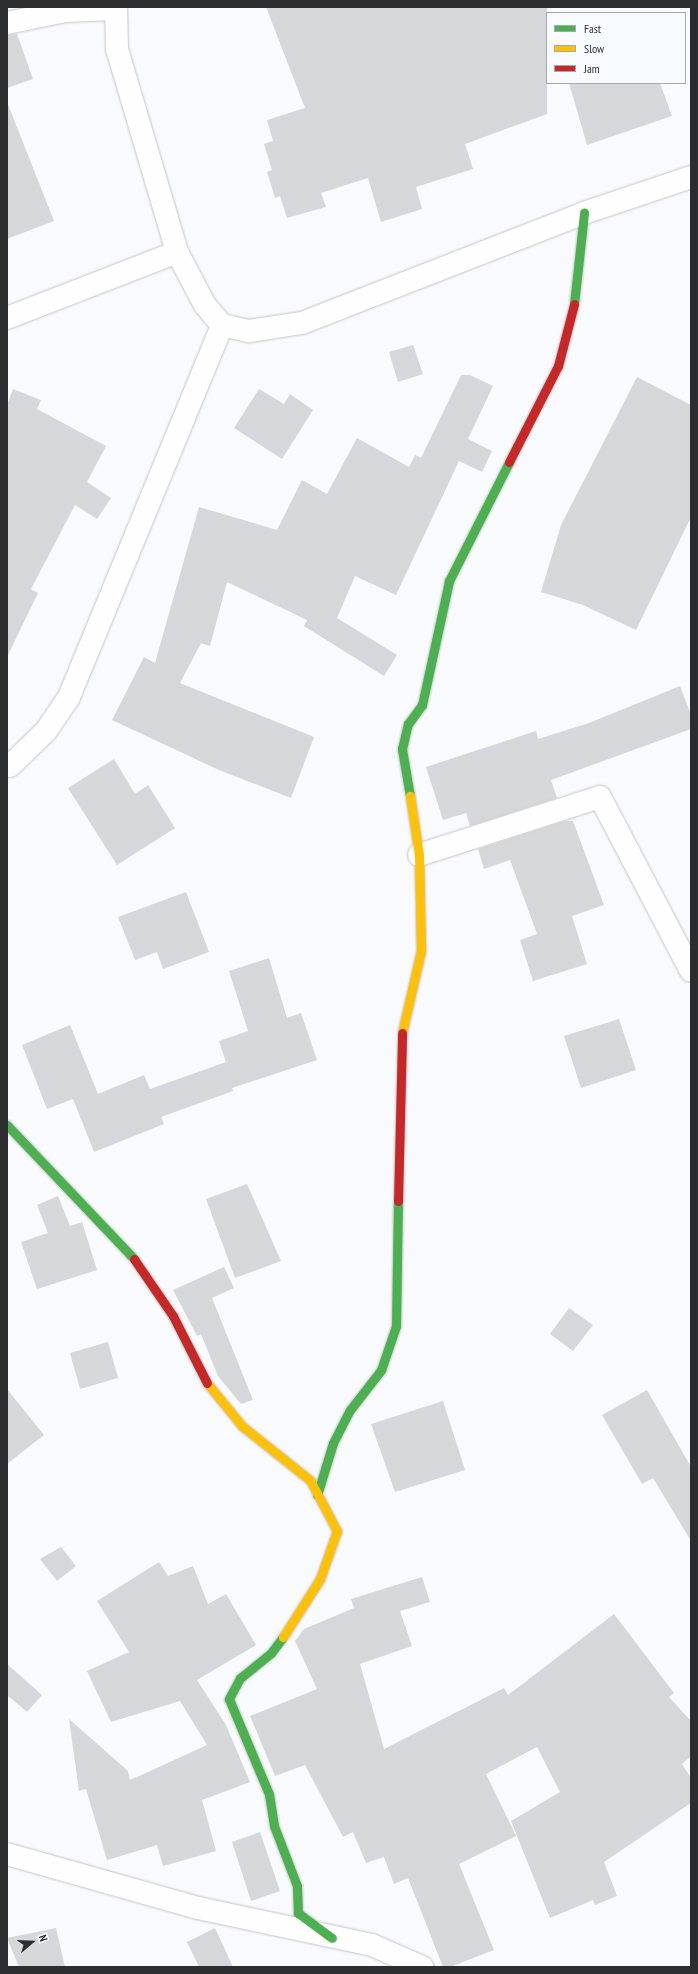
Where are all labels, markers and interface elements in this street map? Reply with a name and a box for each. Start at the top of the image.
legend [546,12,686,84]
text: Fast [584,21,601,36]
text: Slow [584,41,604,56]
text: Jam [584,61,600,76]
north arrow [12,1922,52,1962]
text: N [36,1933,51,1943]

